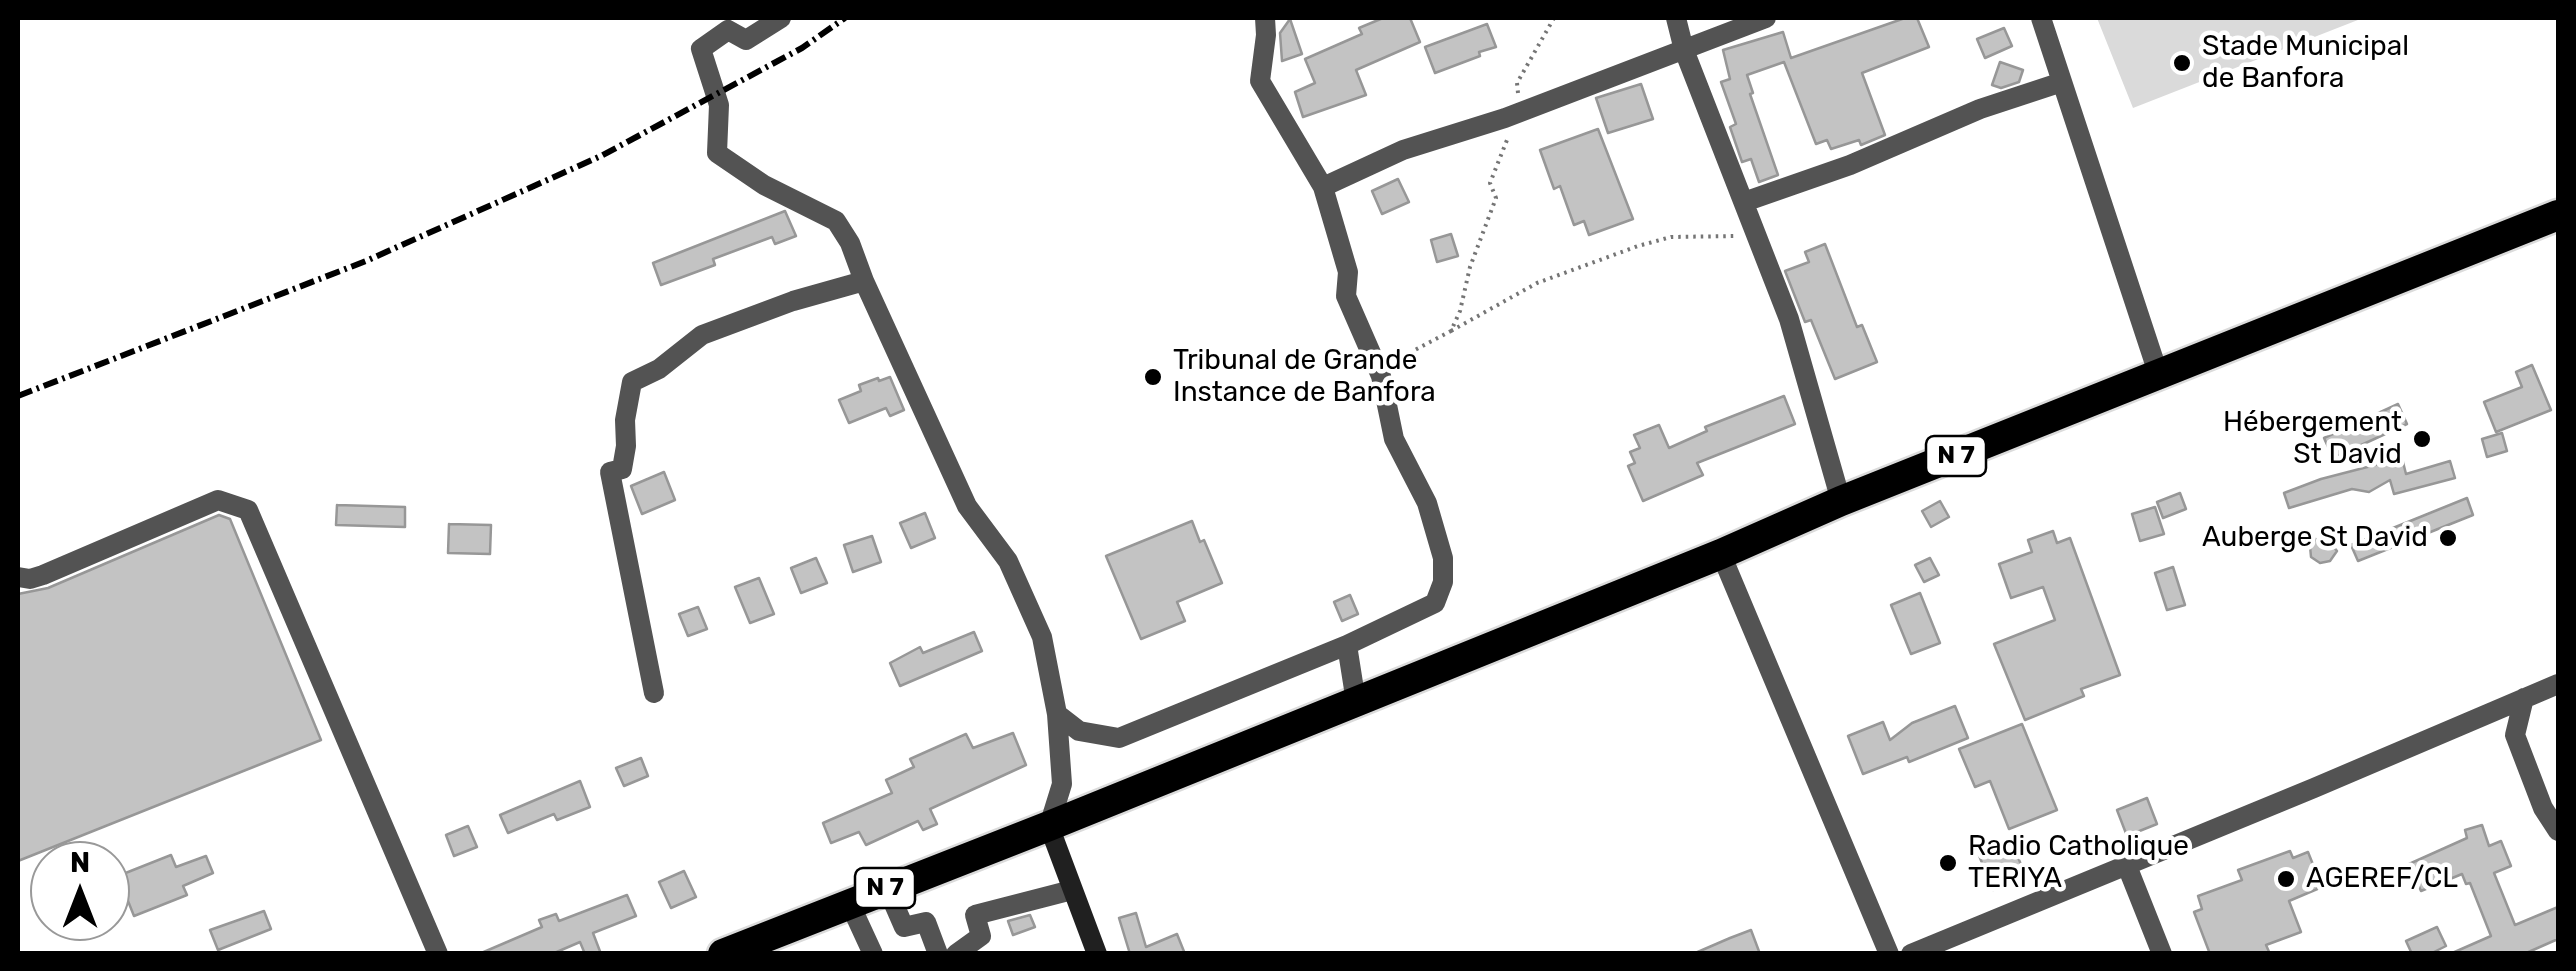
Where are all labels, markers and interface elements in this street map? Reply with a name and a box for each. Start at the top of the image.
place label: Stade Municipal de Banfora [2202,30,2409,96]
marker: Stade Municipal de Banfora [2171,52,2193,74]
place label: Tribunal de Grande Instance de Banfora [1173,344,1436,410]
marker: Tribunal de Grande Instance de Banfora [1142,366,1164,388]
place label: Hébergement St David [2223,406,2402,472]
marker: Hébergement St David [2411,428,2433,450]
road number: N 7 [1926,436,1986,476]
place label: Auberge St David [2202,521,2428,555]
marker: Auberge St David [2437,527,2459,549]
place label: Radio Catholique TERIYA [1968,830,2189,896]
north arrow [30,841,130,941]
text: N [70,846,90,879]
marker: Radio Catholique TERIYA [1937,852,1959,874]
place label: AGEREF/CL [2306,862,2458,896]
road number: N 7 [855,868,915,908]
marker: AGEREF/CL [2275,868,2297,890]

